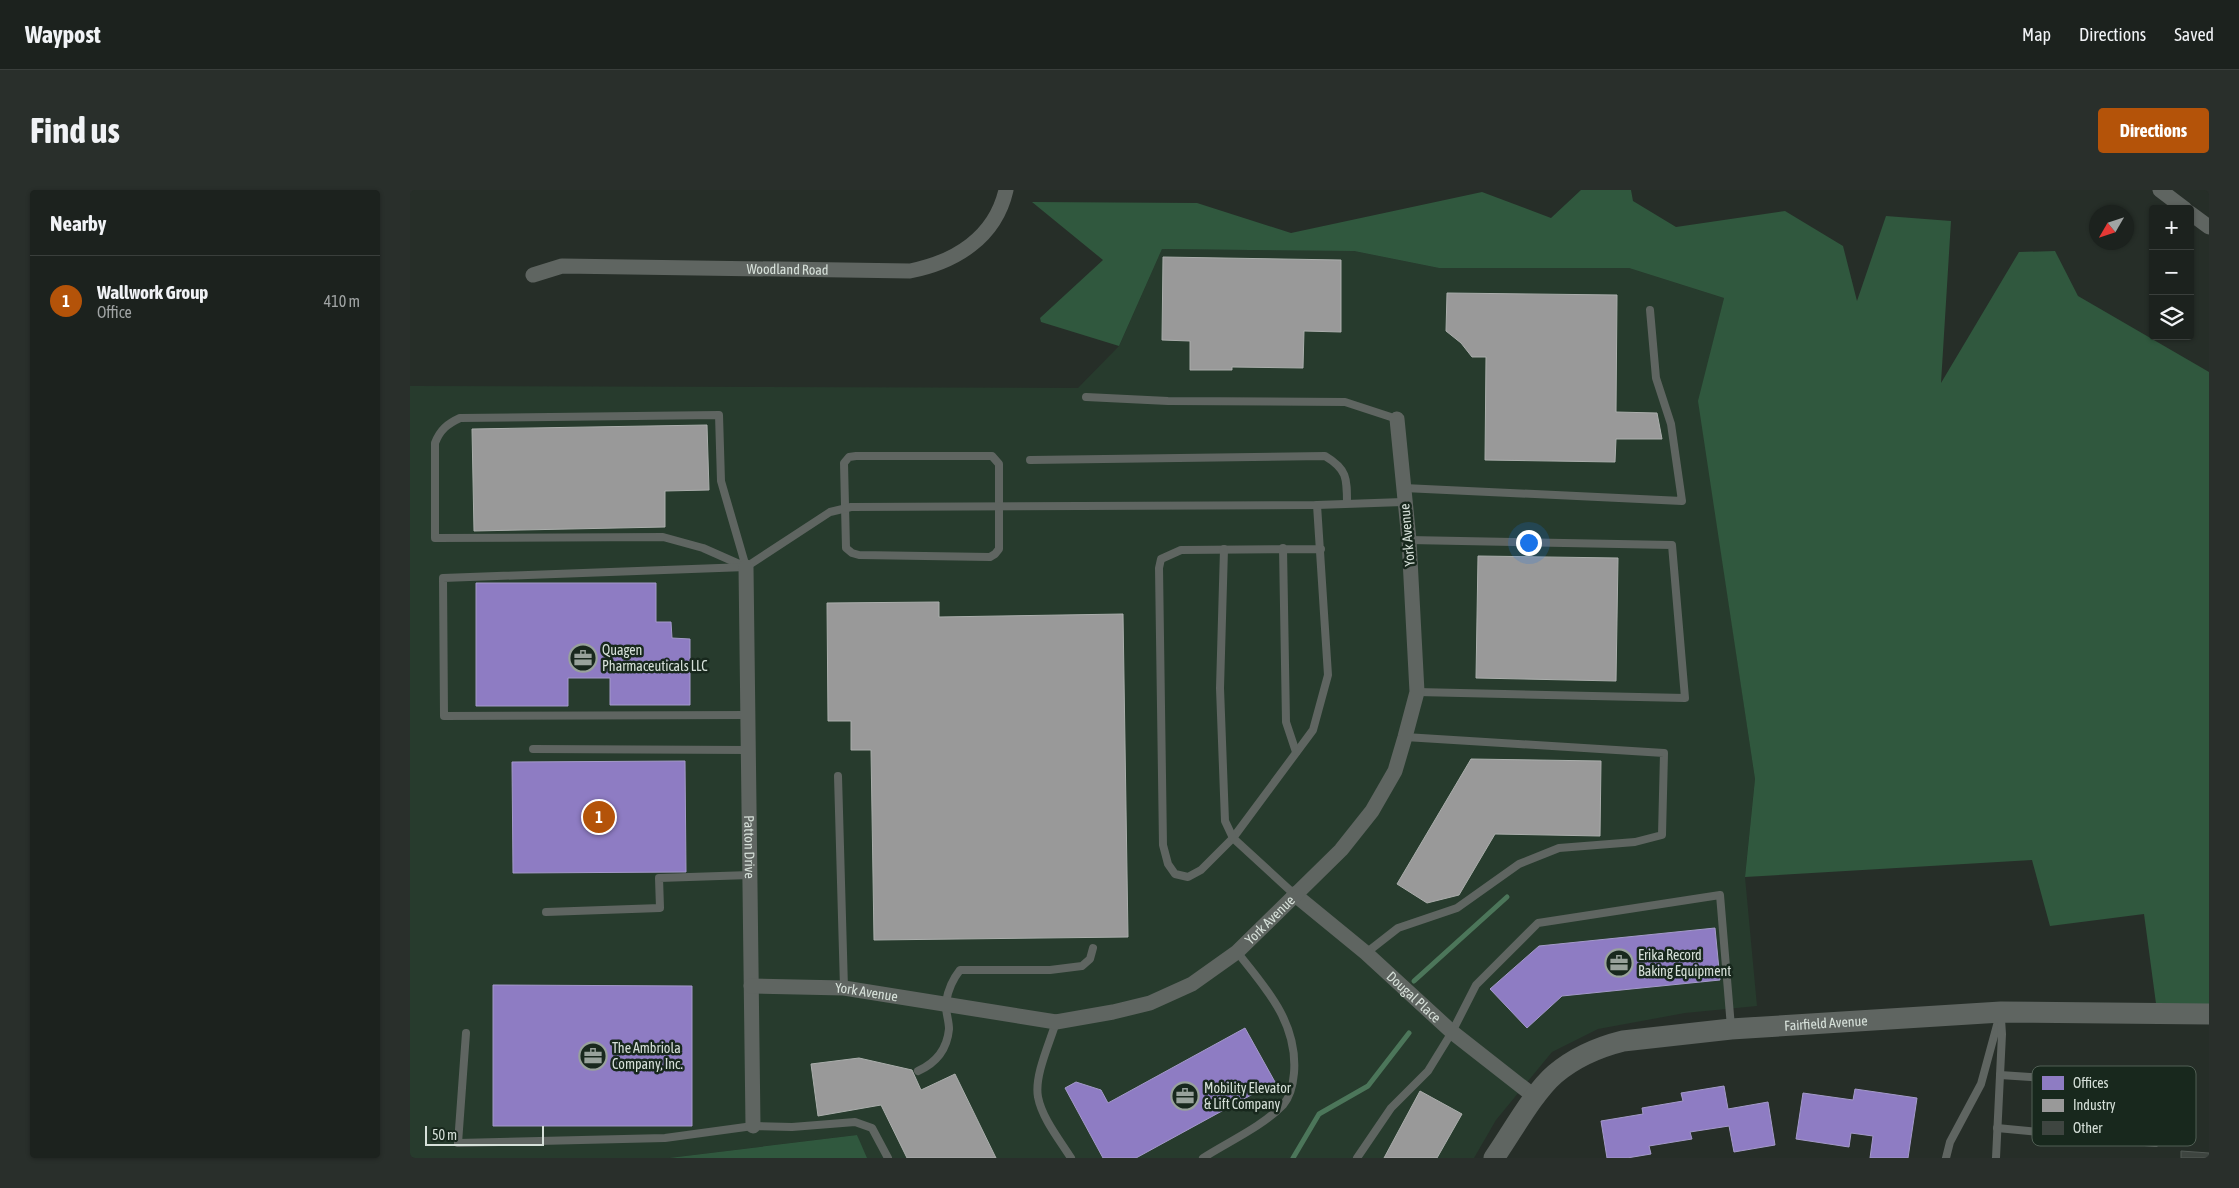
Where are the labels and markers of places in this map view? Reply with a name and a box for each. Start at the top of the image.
place label: Quagen Pharmaceuticals LLC [602,642,708,674]
office icon: Quagen Pharmaceuticals LLC [568,643,598,673]
pin: 1 [583,798,615,836]
place label: Erika Record Baking Equipment [1638,947,1731,979]
office icon: Erika Record Baking Equipment [1604,948,1634,978]
place label: The Ambriola Company, Inc. [612,1040,683,1072]
office icon: The Ambriola Company, Inc. [578,1041,608,1071]
place label: Mobility Elevator & Lift Company [1204,1080,1292,1112]
office icon: Mobility Elevator & Lift Company [1170,1081,1200,1111]

